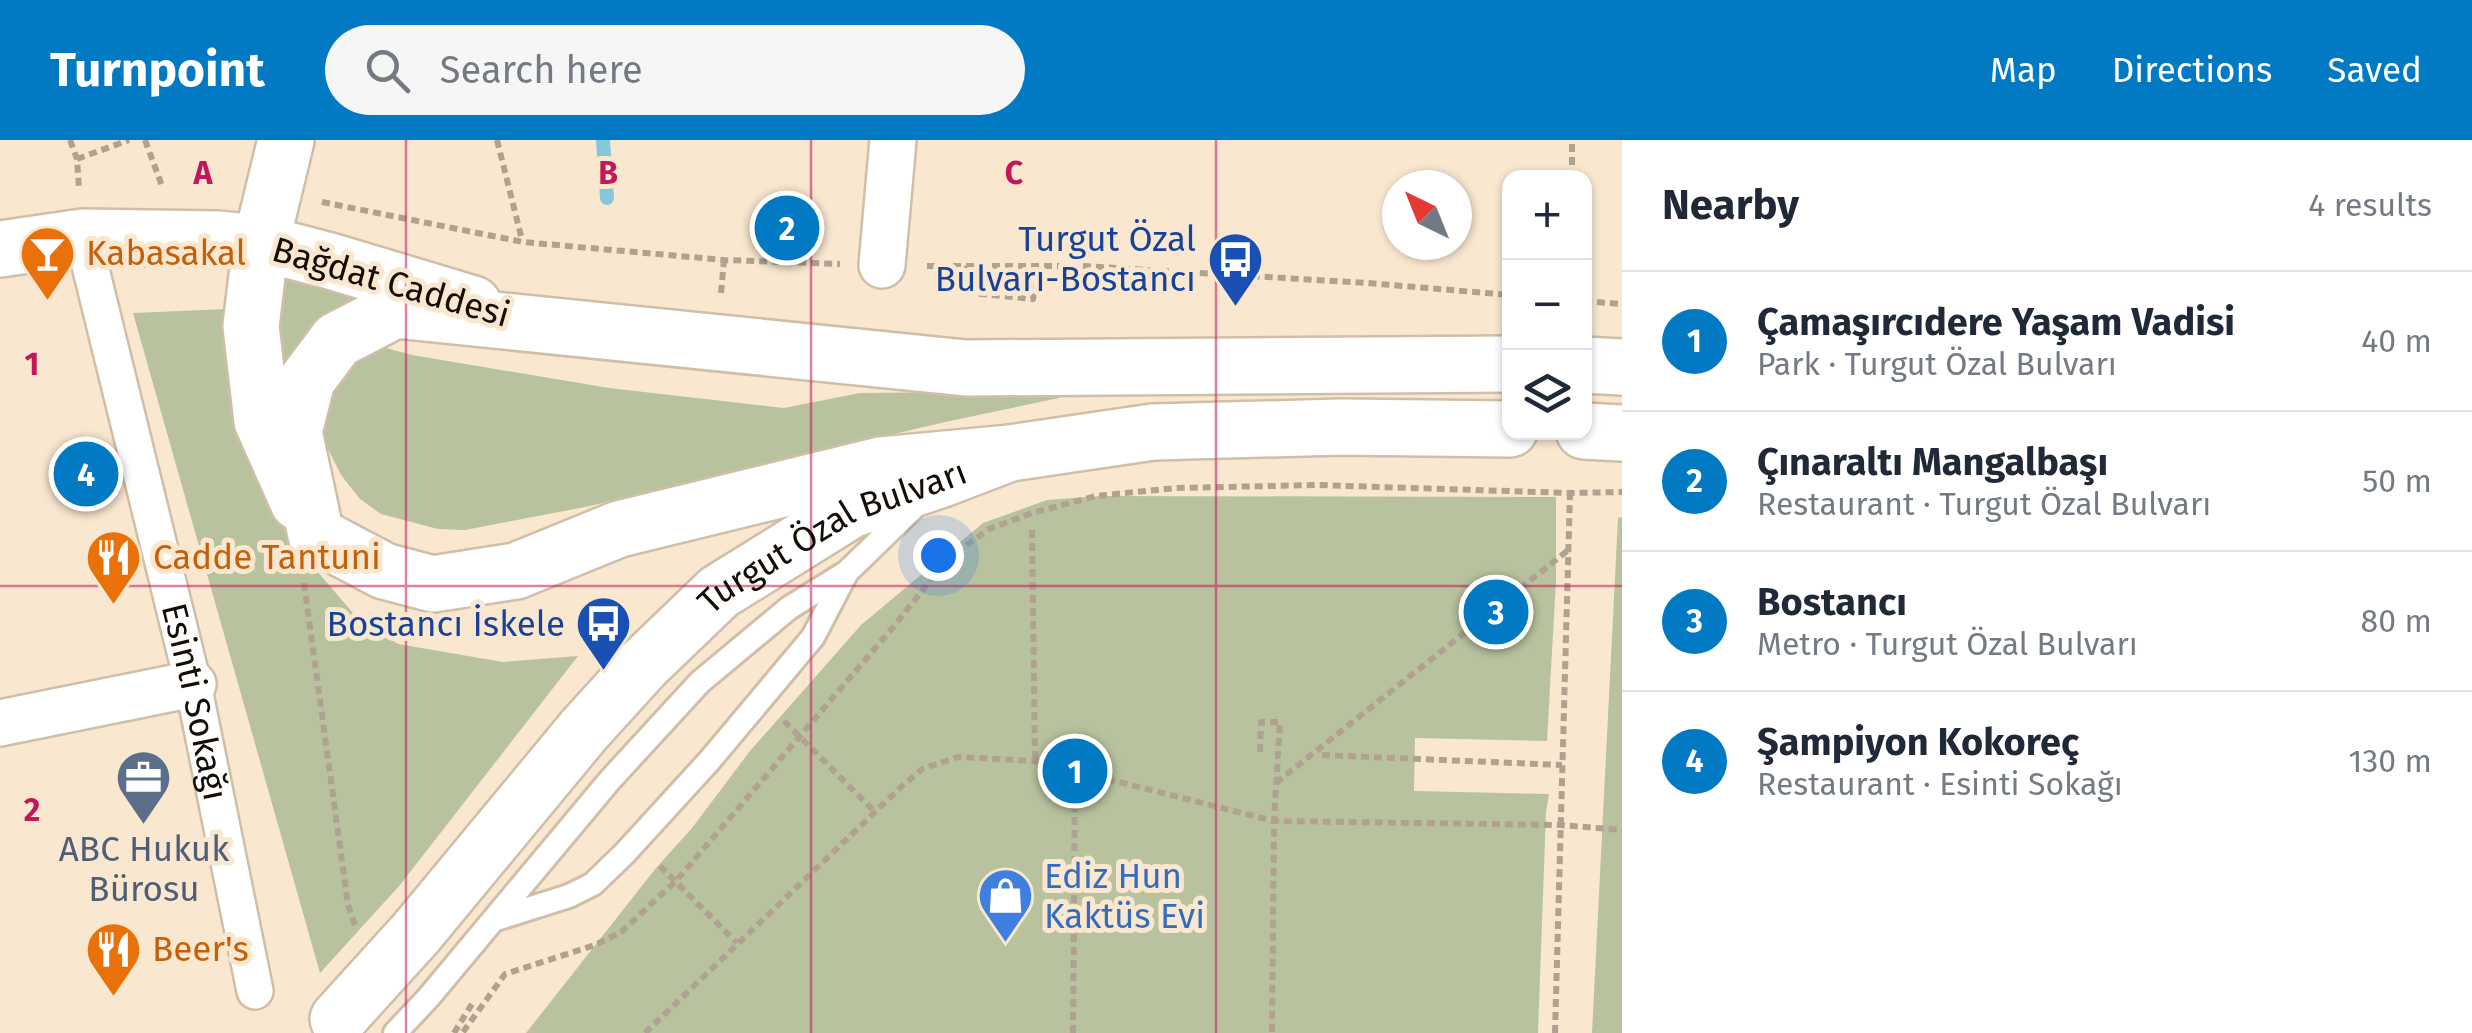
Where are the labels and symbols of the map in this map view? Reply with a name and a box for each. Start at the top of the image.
text: A [193,154,214,192]
text: B [598,154,618,192]
text: C [1005,154,1024,192]
north arrow [1382,170,1472,260]
pin: 2 [754,191,820,266]
place label: Turgut Özal Bulvarı-Bostancı [935,218,1196,300]
bar icon: Kabasakal [17,223,77,302]
street label: Bağdat Caddesi [267,228,515,336]
bus stop icon: Turgut Özal Bulvarı-Bostancı [1205,229,1265,308]
place label: Kabasakal [86,232,246,274]
text: 1 [25,345,39,383]
pin: 4 [54,436,118,512]
street label: Turgut Özal Bulvarı [689,451,972,622]
restaurant icon: Cadde Tantuni [84,527,144,606]
your location [913,530,964,581]
place label: Cadde Tantuni [153,536,381,578]
pin: 3 [1464,574,1528,650]
bus stop icon: Bostancı İskele [574,594,634,673]
street label: Esinti Sokağı [153,599,237,804]
place label: Bostancı İskele [327,603,565,645]
pin: 1 [1042,734,1108,808]
office icon: ABC Hukuk Bürosu [114,748,174,827]
text: 2 [24,791,40,829]
place label: ABC Hukuk Bürosu [59,828,229,910]
place label: Ediz Hun Kaktüs Evi [1044,855,1205,937]
shop icon: Ediz Hun Kaktüs Evi [975,866,1035,945]
restaurant icon: Beer's [83,919,143,998]
place label: Beer's [152,928,249,970]

